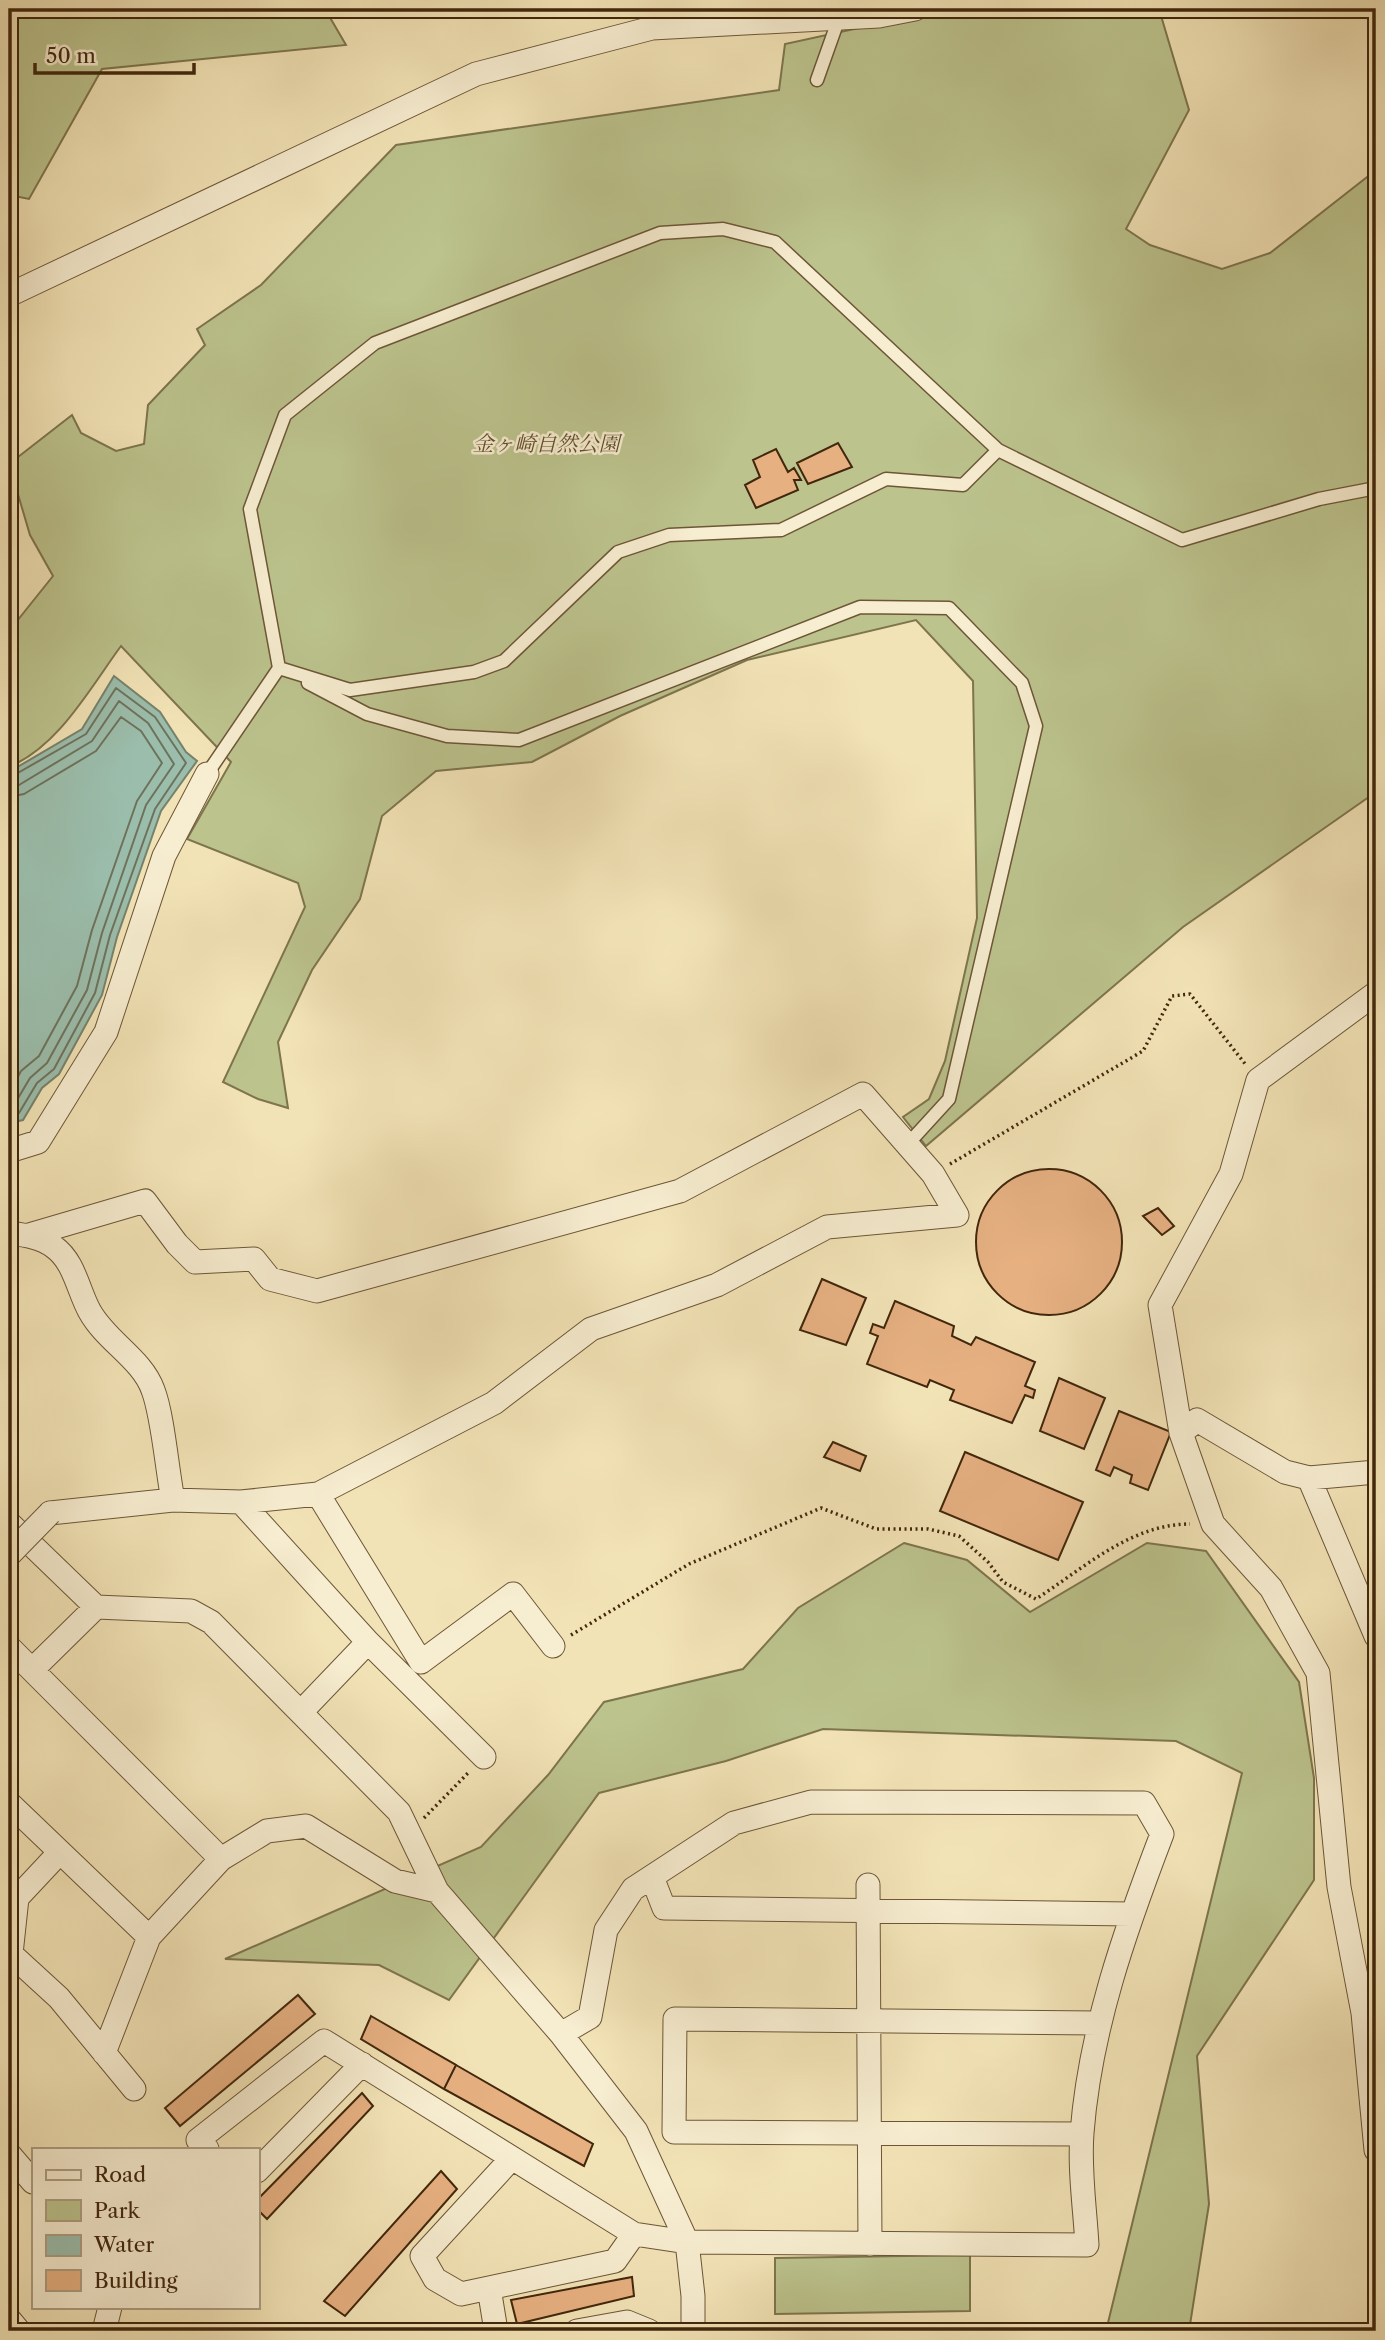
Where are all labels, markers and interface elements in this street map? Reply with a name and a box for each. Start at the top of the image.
scale bar [35,32,194,76]
text: 50 m [46,43,96,68]
park label: 金ヶ崎自然公園 [473,431,622,456]
legend [32,2148,259,2308]
text: Road [94,2162,146,2187]
text: Park [94,2198,140,2223]
text: Water [93,2232,154,2257]
text: Building [94,2268,179,2293]

